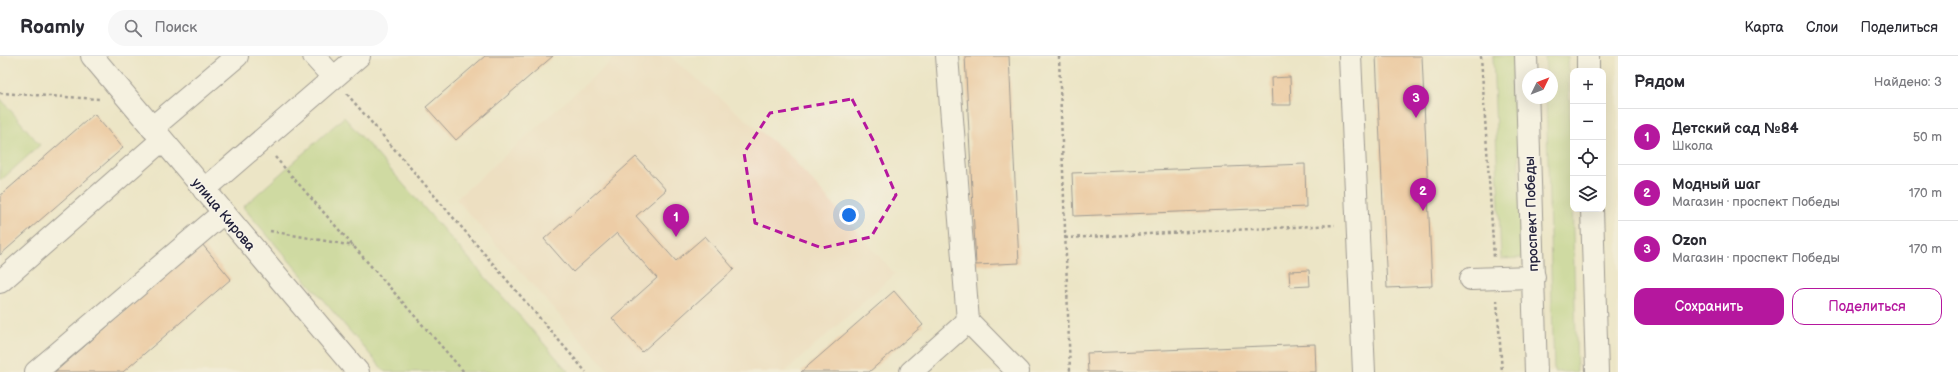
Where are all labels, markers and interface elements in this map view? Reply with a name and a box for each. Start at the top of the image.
search box [108,10,388,46]
text: Roamly [20,16,84,39]
icon: search [122,17,144,39]
text: Поиск [154,18,197,37]
text: Карта [1744,19,1784,36]
text: Слои [1806,19,1838,36]
text: Поделиться [1860,19,1938,36]
north arrow [1522,68,1558,104]
map controls [1570,68,1606,212]
button: + [1570,68,1606,104]
text: Рядом [1634,72,1685,92]
text: Найдено: 3 [1874,74,1942,90]
pin: 3 [1403,85,1429,118]
button: − [1570,104,1606,140]
text: Детский сад №84 [1672,119,1798,138]
text: 1 [1644,129,1650,145]
text: 50 m [1913,129,1942,145]
text: Школа [1672,138,1713,154]
button: locate [1570,140,1606,176]
street label: проспект Победы [1521,156,1542,272]
street label: улица Кирова [188,174,260,255]
text: Модный шаг [1672,175,1761,194]
button: layers [1570,176,1606,212]
pin: 2 [1410,178,1436,211]
text: 2 [1643,185,1651,201]
text: 170 m [1909,185,1942,201]
text: Магазин · проспект Победы [1672,194,1840,210]
pin: 1 [663,204,689,237]
your location [839,205,859,225]
text: Ozon [1672,231,1707,250]
text: 3 [1643,241,1651,257]
text: 170 m [1909,241,1942,257]
text: Магазин · проспект Победы [1672,250,1840,266]
button: Сохранить [1634,288,1784,325]
button: Поделиться [1792,288,1942,325]

